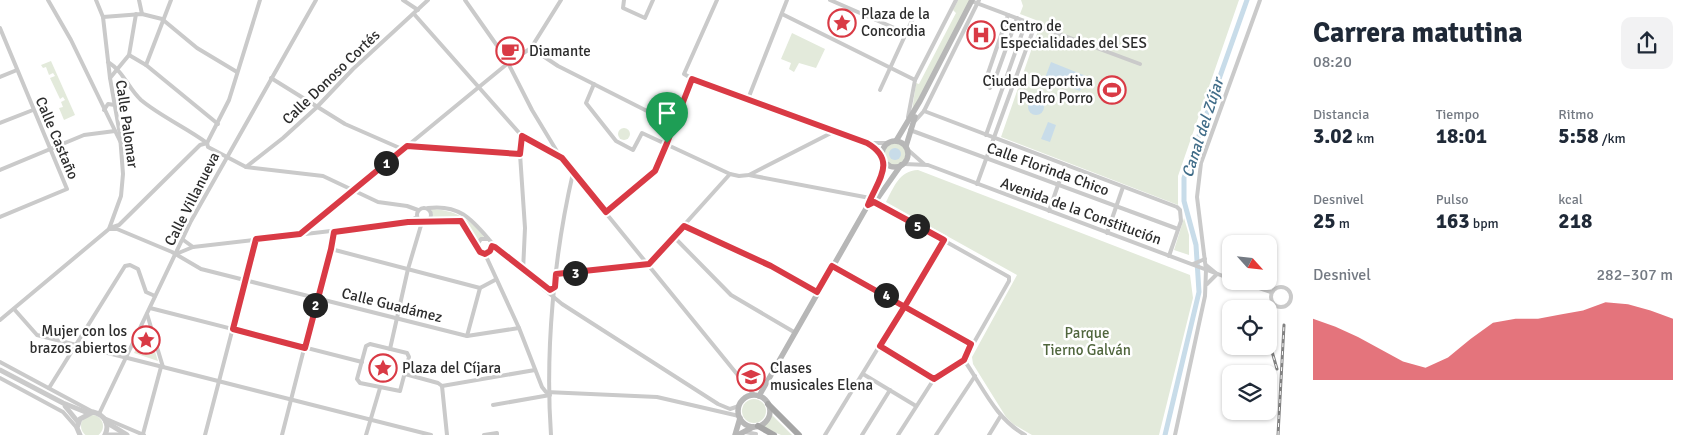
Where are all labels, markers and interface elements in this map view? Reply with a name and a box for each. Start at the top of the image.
place label: Plaza de la Concordia [861,5,930,40]
place icon: Plaza de la Concordia [827,8,857,38]
text: Carrera matutina [1313,16,1523,50]
place label: Centro de Especialidades del SES [1000,17,1147,52]
button: share [1621,17,1673,69]
hospital icon: Centro de Especialidades del SES [966,20,996,50]
street label: Calle Donoso Cortés [278,25,384,128]
cafe icon: Diamante [495,36,525,66]
place label: Diamante [529,42,591,60]
text: 08:20 [1313,52,1352,72]
place label: Ciudad Deportiva Pedro Porro [982,72,1093,107]
water label: Canal del Zújar [1178,74,1229,180]
sports icon: Ciudad Deportiva Pedro Porro [1097,75,1127,105]
street label: Calle Palomar [112,79,142,170]
pin [646,92,688,143]
street label: Calle Castaño [32,94,83,182]
icon: arrive [653,99,681,127]
text: Distancia [1313,106,1369,123]
text: Tiempo [1436,106,1479,123]
text: Ritmo [1558,106,1594,123]
text: 3.02 [1313,123,1353,149]
text: 18:01 [1436,123,1487,149]
text: 5:58 [1558,123,1599,149]
text: km [1353,130,1374,147]
text: /km [1599,130,1626,147]
street label: Calle Florinda Chico [984,139,1112,200]
street label: Calle Villanueva [161,149,223,249]
pin: 1 [374,150,398,176]
text: 1 [383,155,390,172]
street label: Avenida de la Constitución [998,174,1164,248]
text: Desnivel [1313,191,1364,208]
text: Pulso [1436,191,1469,208]
text: kcal [1558,191,1583,208]
text: 25 [1313,208,1336,234]
text: 163 [1436,208,1470,234]
text: 218 [1558,208,1592,234]
pin: 5 [904,214,930,238]
text: m [1336,215,1350,232]
text: bpm [1470,215,1499,232]
text: 5 [914,218,921,235]
north arrow [1222,235,1278,290]
map controls [1222,235,1277,420]
pin: 3 [562,260,588,286]
text: 3 [572,265,579,282]
text: Desnivel [1313,265,1371,285]
text: 282–307 m [1596,265,1673,285]
pin: 4 [874,282,898,308]
street label: Calle Guadámez [340,284,444,326]
text: 4 [883,287,890,304]
pin: 2 [302,292,328,318]
text: 2 [312,297,319,314]
button: locate [1222,300,1277,355]
place label: Mujer con los brazos abiertos [30,322,127,357]
park label: Parque Tierno Galván [1043,324,1131,359]
place icon: Mujer con los brazos abiertos [131,325,161,355]
place icon: Plaza del Cíjara [368,353,398,383]
place label: Plaza del Cíjara [402,359,501,377]
place label: Clases musicales Elena [770,359,873,394]
school or university icon: Clases musicales Elena [736,362,766,392]
button: layers [1222,365,1277,420]

